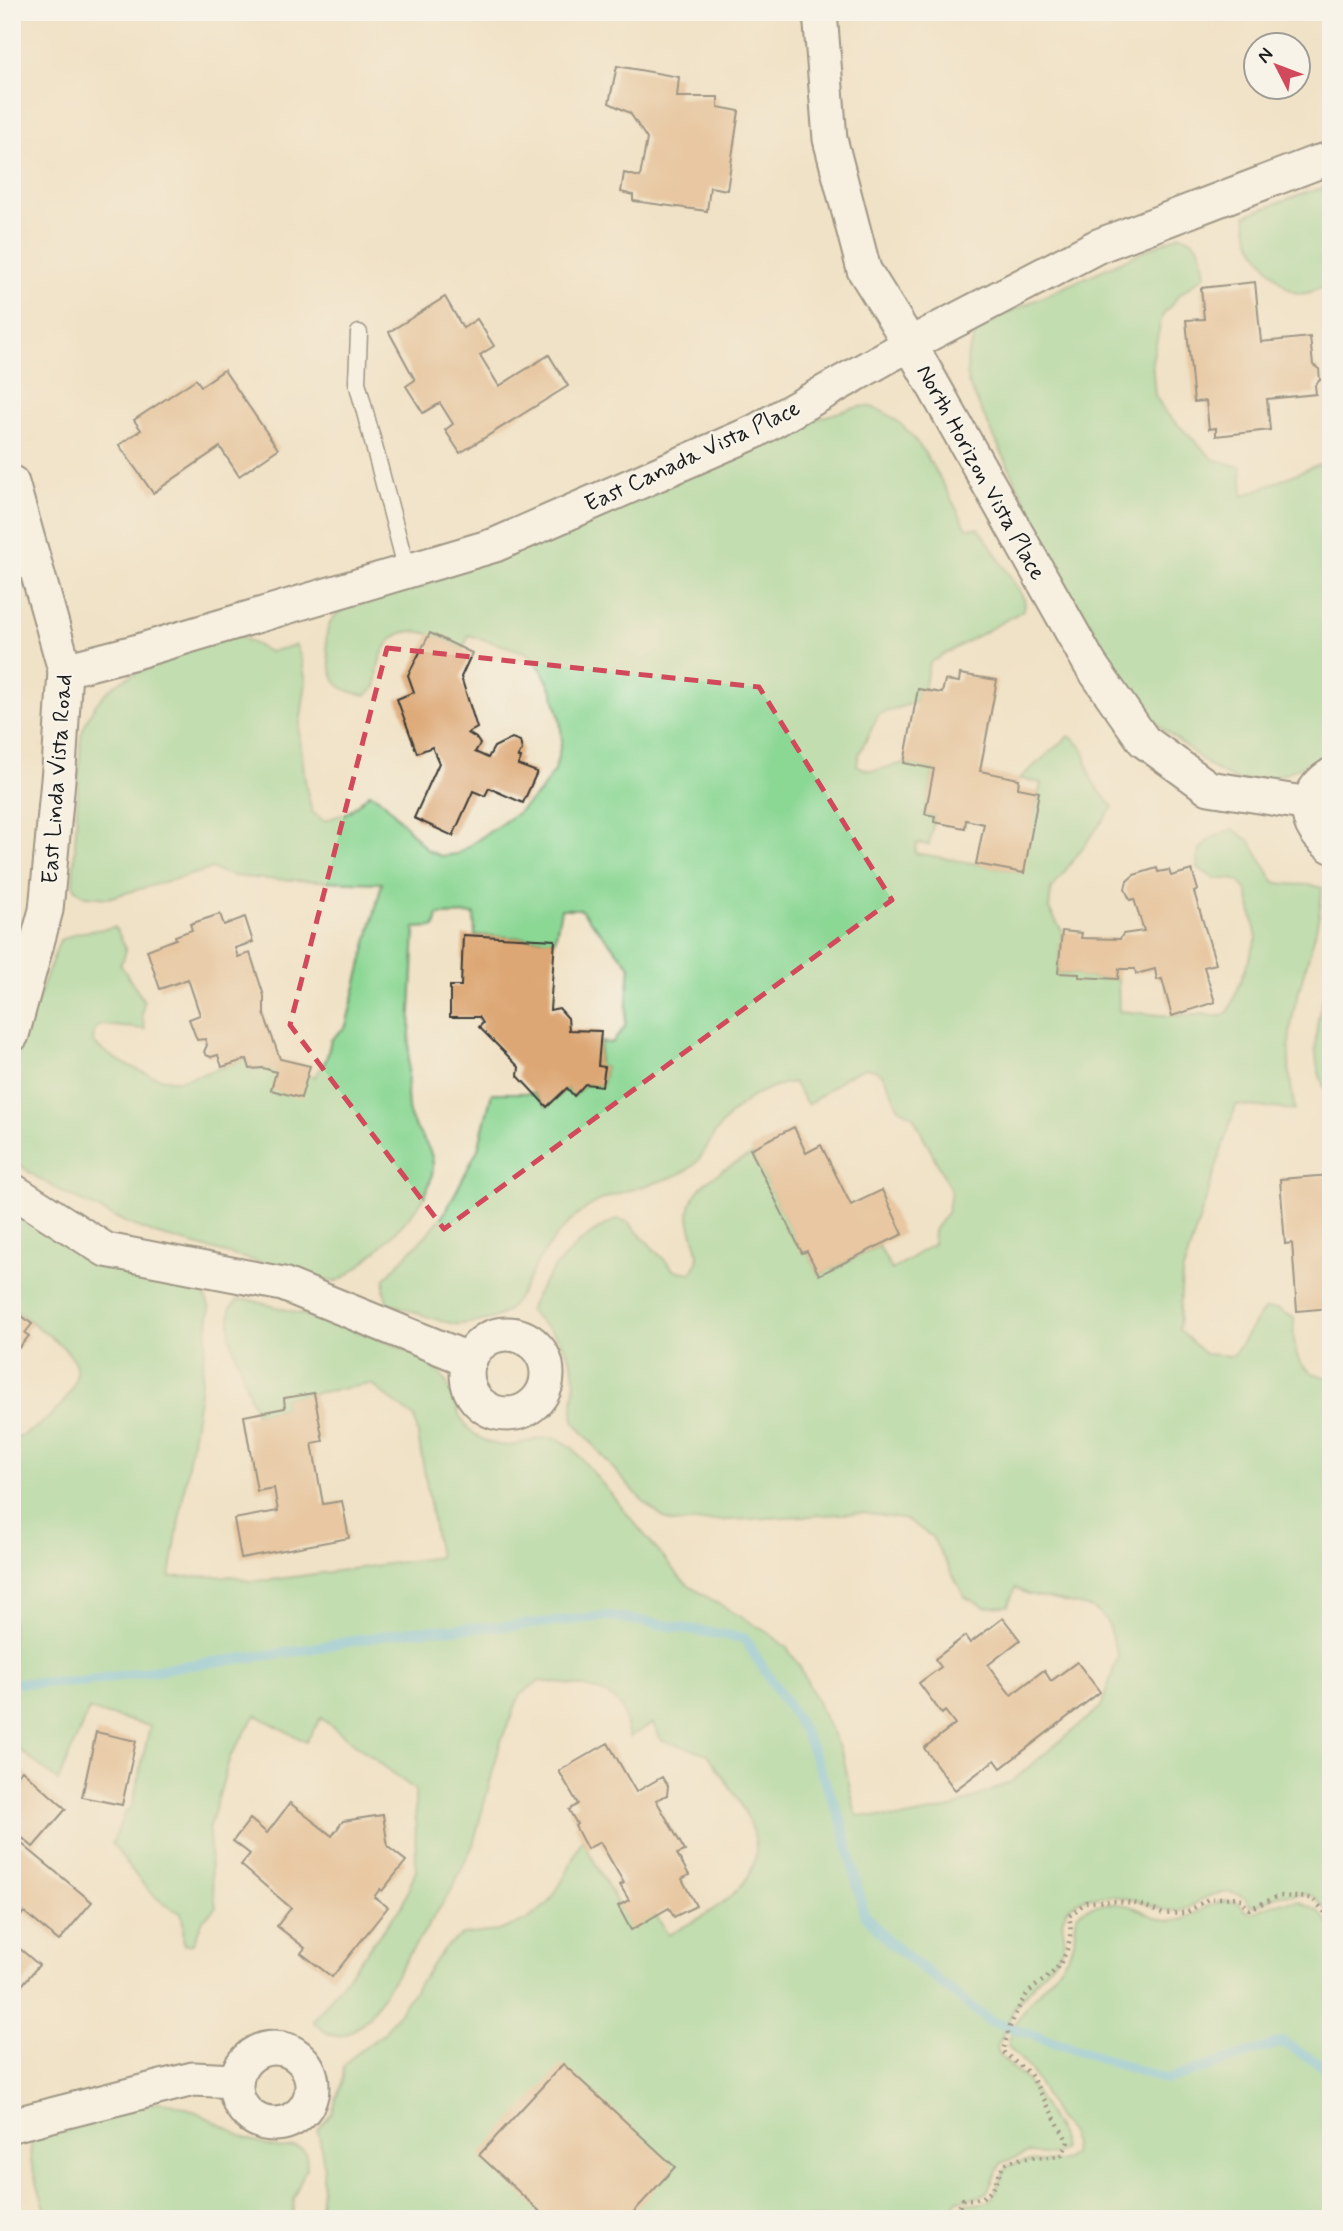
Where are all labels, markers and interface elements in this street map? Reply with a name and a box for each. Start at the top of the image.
north arrow [1242,32,1312,102]
text: N [1252,43,1279,69]
street label: North Horizon Vista Place [908,360,1052,586]
street label: East Canada Vista Place [580,394,806,520]
street label: East Linda Vista Road [36,673,80,885]

